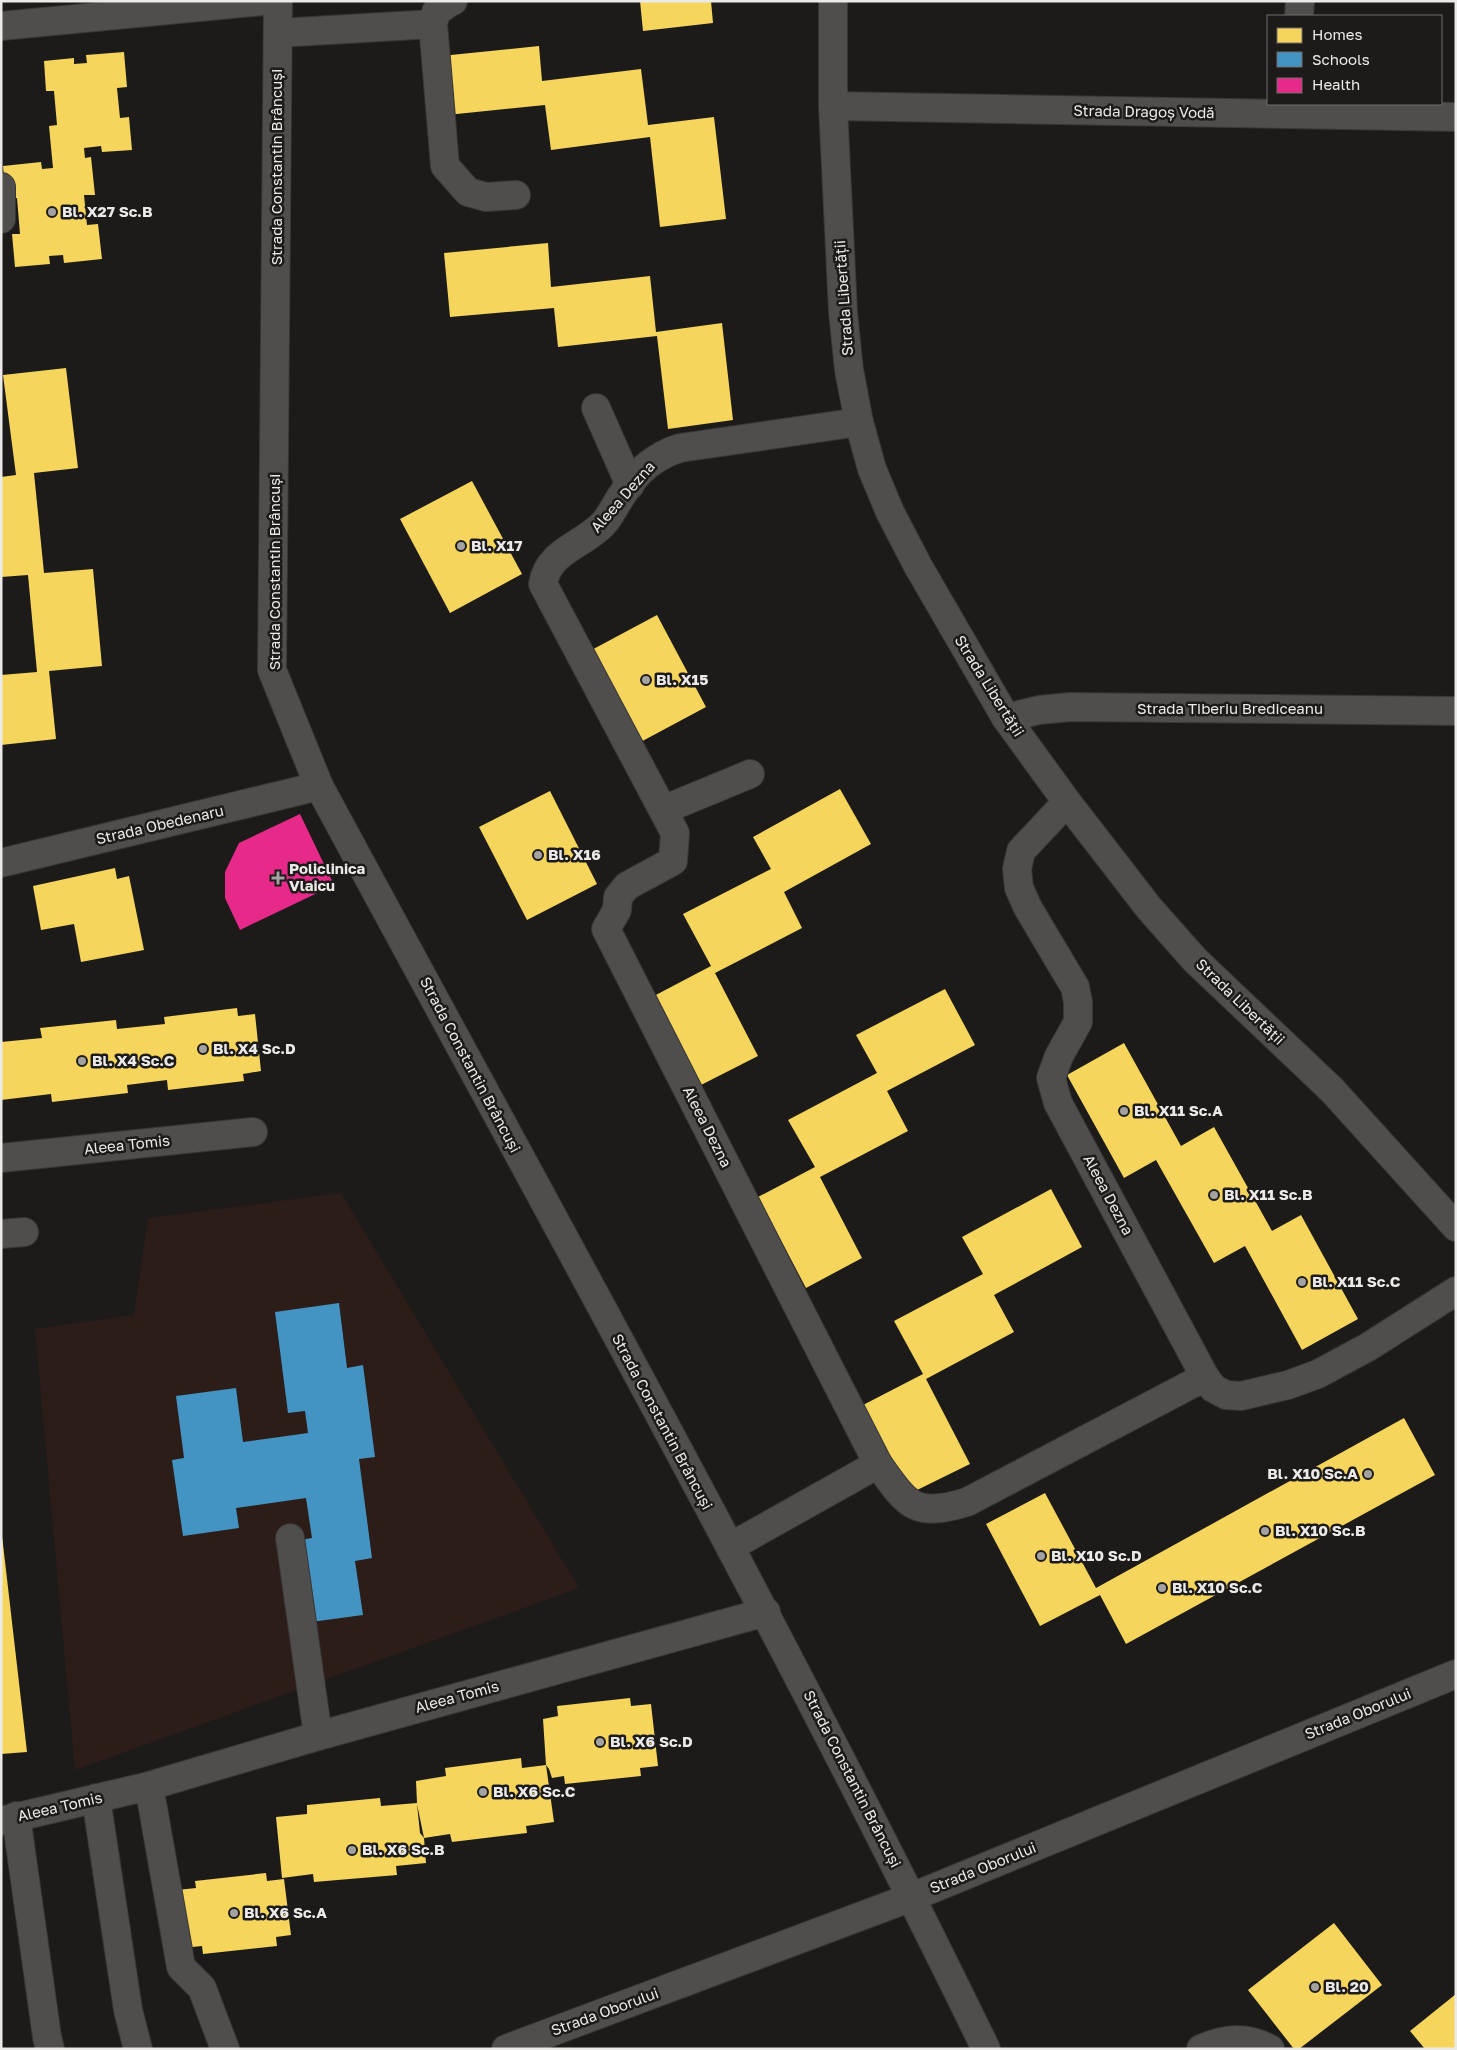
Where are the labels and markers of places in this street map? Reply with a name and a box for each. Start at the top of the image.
place label: Bl. X27 Sc.B [62,202,153,220]
marker: Bl. X27 Sc.B [46,206,58,218]
place label: Bl. X17 [471,536,523,554]
marker: Bl. X17 [455,540,467,552]
place label: Bl. X15 [656,670,708,688]
marker: Bl. X15 [640,674,652,686]
place label: Bl. X16 [548,845,601,863]
marker: Bl. X16 [532,849,544,861]
place label: Policlinica Vlaicu [289,859,366,894]
marker: Policlinica Vlaicu [271,871,285,885]
place label: Bl. X4 Sc.D [213,1039,296,1057]
marker: Bl. X4 Sc.D [197,1043,209,1055]
place label: Bl. X4 Sc.C [92,1051,175,1069]
marker: Bl. X4 Sc.C [76,1055,88,1067]
place label: Bl. X11 Sc.A [1134,1101,1223,1119]
marker: Bl. X11 Sc.A [1118,1105,1130,1117]
place label: Bl. X11 Sc.B [1224,1185,1313,1203]
marker: Bl. X11 Sc.B [1208,1189,1220,1201]
place label: Bl. X11 Sc.C [1312,1272,1401,1290]
marker: Bl. X11 Sc.C [1296,1276,1308,1288]
place label: Bl. X10 Sc.A [1267,1464,1358,1482]
marker: Bl. X10 Sc.A [1362,1468,1374,1480]
place label: Bl. X10 Sc.B [1275,1521,1366,1539]
marker: Bl. X10 Sc.B [1259,1525,1271,1537]
place label: Bl. X10 Sc.D [1051,1546,1142,1564]
marker: Bl. X10 Sc.D [1035,1550,1047,1562]
place label: Bl. X10 Sc.C [1172,1578,1263,1596]
marker: Bl. X10 Sc.C [1156,1582,1168,1594]
place label: Bl. X6 Sc.D [610,1732,693,1750]
marker: Bl. X6 Sc.D [594,1736,606,1748]
place label: Bl. X6 Sc.C [493,1782,576,1800]
marker: Bl. X6 Sc.C [477,1786,489,1798]
place label: Bl. X6 Sc.B [362,1840,445,1858]
marker: Bl. X6 Sc.B [346,1844,358,1856]
place label: Bl. X6 Sc.A [244,1903,327,1921]
marker: Bl. X6 Sc.A [228,1907,240,1919]
place label: Bl. 20 [1325,1977,1369,1995]
marker: Bl. 20 [1309,1981,1321,1993]

